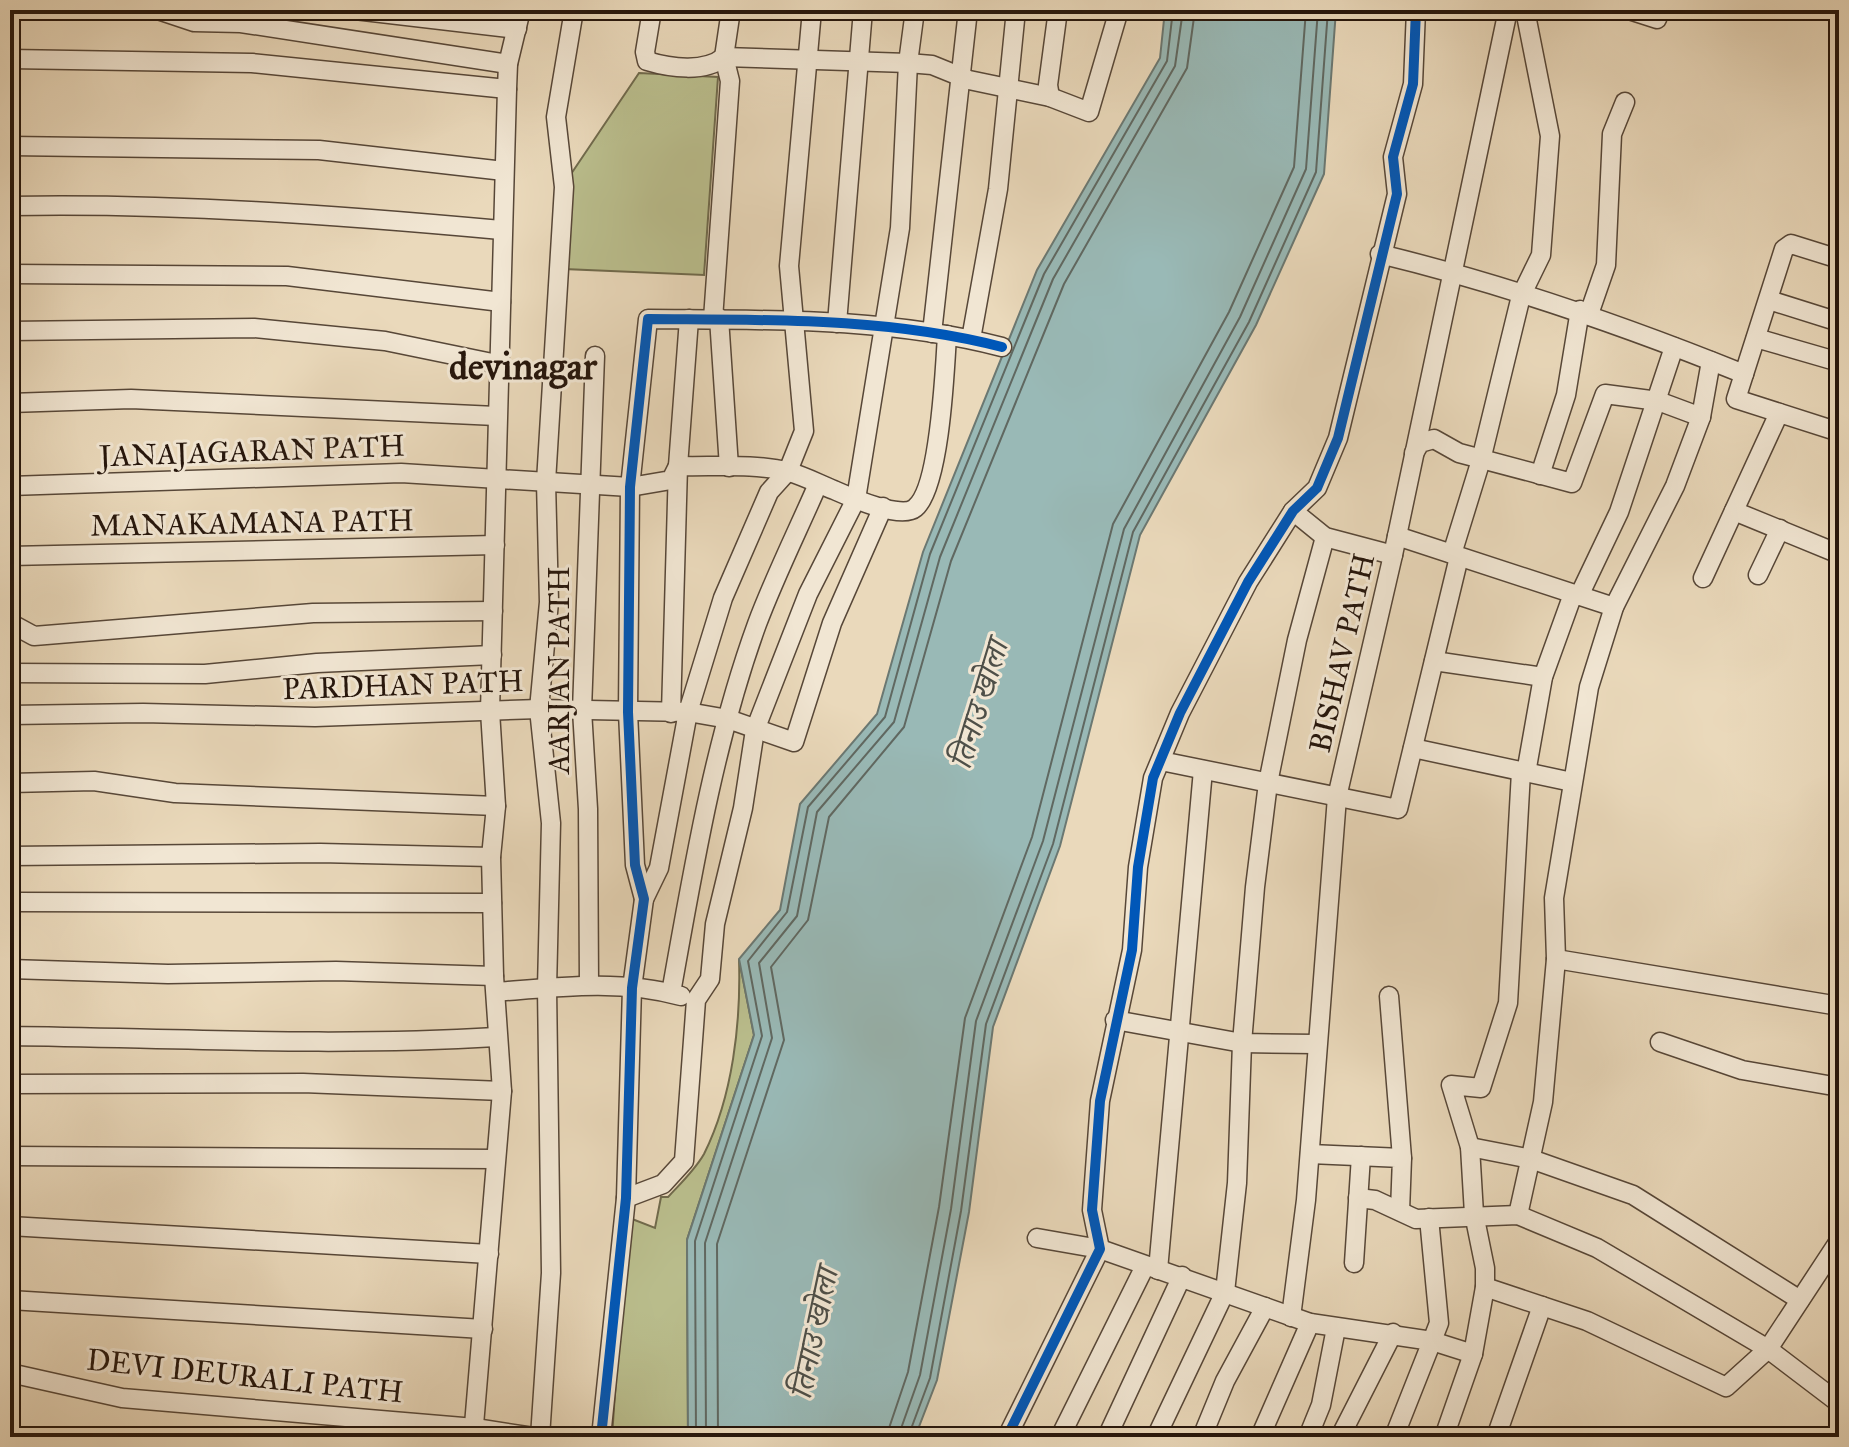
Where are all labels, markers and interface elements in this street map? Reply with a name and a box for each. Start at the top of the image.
district label: devinagar [449,343,598,389]
street label: JANAJAGARAN PATH [96,428,405,474]
street label: MANAKAMANA PATH [90,502,414,544]
street label: BISHAV PATH [1302,550,1382,756]
street label: AARJAN PATH [541,566,577,776]
water label: तिनाउ खोला [941,630,1019,774]
street label: PARDHAN PATH [282,663,524,707]
water label: तिनाउ खोला [781,1259,848,1403]
street label: DEVI DEURALI PATH [85,1341,405,1411]

